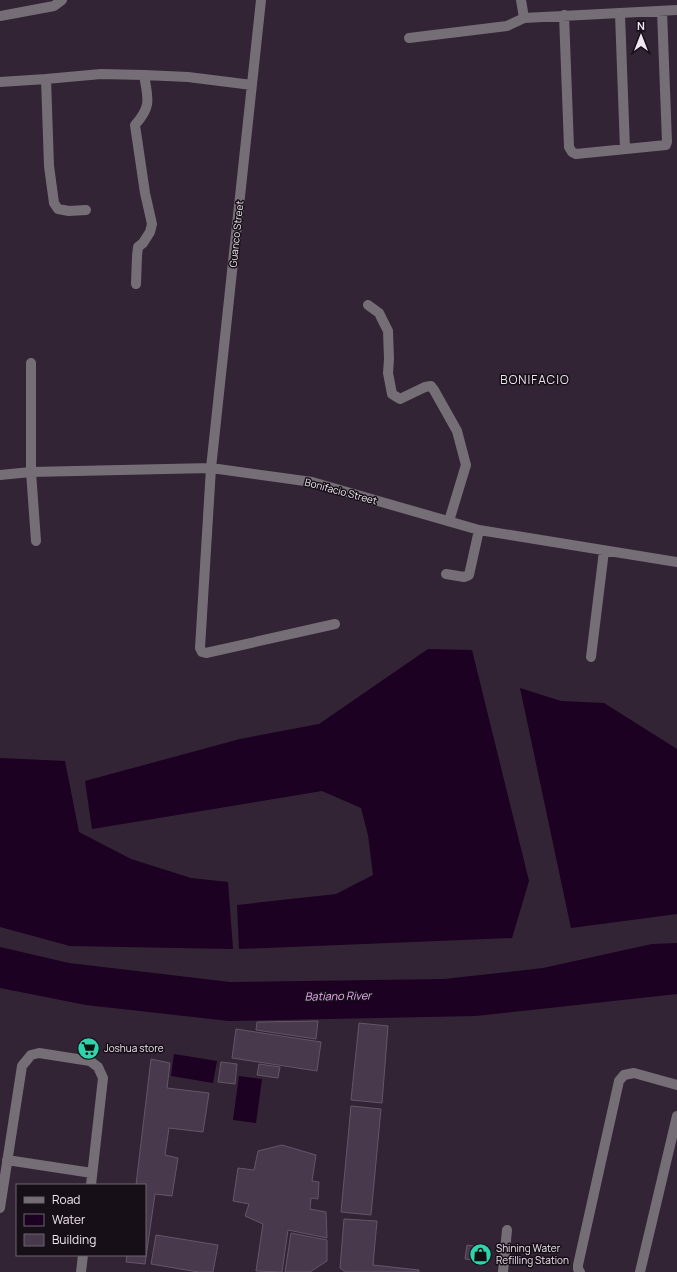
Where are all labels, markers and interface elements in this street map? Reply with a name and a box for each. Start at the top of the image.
north arrow [621,16,661,56]
text: N [637,18,645,33]
street label: Guanco Street [226,200,246,268]
district label: BONIFACIO [500,371,570,388]
street label: Bonifacio Street [303,475,379,507]
water label: Batiano River [305,987,373,1004]
supermarket icon: Joshua store [75,1035,101,1061]
place label: Joshua store [104,1041,164,1055]
legend [16,1184,146,1256]
text: Road [52,1191,80,1208]
text: Water [52,1211,86,1228]
text: Building [52,1231,96,1248]
shop icon: Shining Water Refilling Station [467,1241,493,1267]
place label: Shining Water Refilling Station [496,1241,569,1267]

